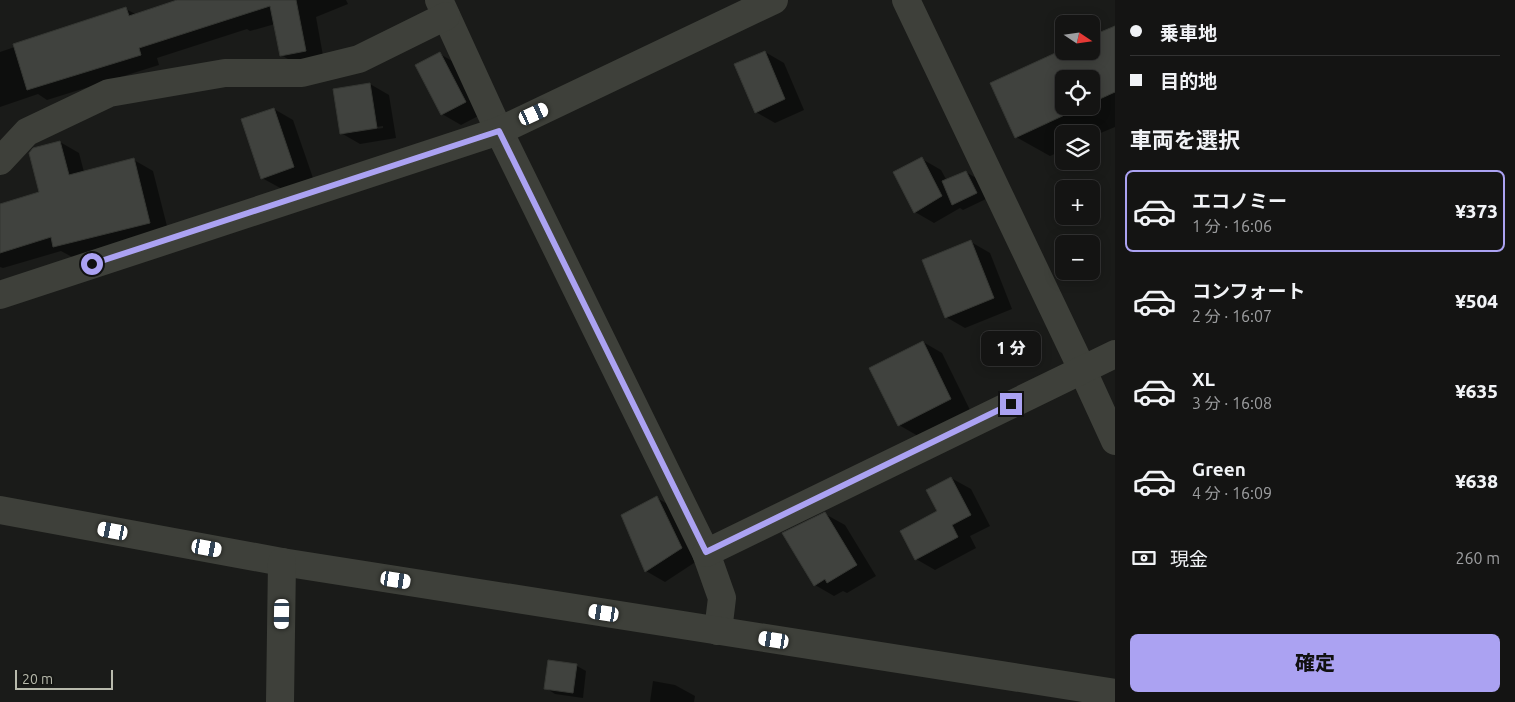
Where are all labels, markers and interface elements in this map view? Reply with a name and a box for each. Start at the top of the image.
north arrow [1055,15,1100,60]
map controls [1055,15,1100,280]
text: 乗車地 [1160,22,1217,44]
button: locate [1055,70,1100,115]
text: 目的地 [1160,70,1217,92]
car [517,101,550,127]
button: layers [1055,125,1100,170]
text: 車両を選択 [1130,127,1240,152]
button: + [1055,180,1100,225]
icon: car [1132,189,1177,234]
text: エコノミー [1192,190,1287,212]
text: ¥373 [1455,200,1498,222]
text: 1 分 · 16:06 [1192,217,1272,235]
button: − [1055,235,1100,280]
route start [81,253,103,275]
icon: car [1132,279,1177,324]
text: コンフォート [1192,280,1305,302]
text: ¥504 [1455,290,1498,312]
text: 2 分 · 16:07 [1192,307,1272,325]
callout: 1 分 [981,332,1041,366]
text: 1 分 [997,339,1025,357]
text: XL [1192,368,1215,390]
icon: car [1132,369,1177,414]
text: ¥635 [1455,380,1498,402]
route end [1000,393,1022,415]
text: 3 分 · 16:08 [1192,394,1272,412]
text: Green [1192,458,1246,480]
icon: car [1132,459,1177,504]
text: ¥638 [1455,470,1498,492]
text: 4 分 · 16:09 [1192,484,1272,502]
car [96,521,129,541]
car [190,538,223,558]
icon: cash [1130,544,1158,572]
text: 現金 [1170,548,1208,570]
text: 260 m [1455,549,1500,567]
car [380,570,411,590]
car [274,599,289,629]
car [588,603,619,623]
car [758,630,789,650]
button: 確定 [1130,634,1500,692]
scale bar [15,667,112,690]
text: 20 m [22,671,53,687]

